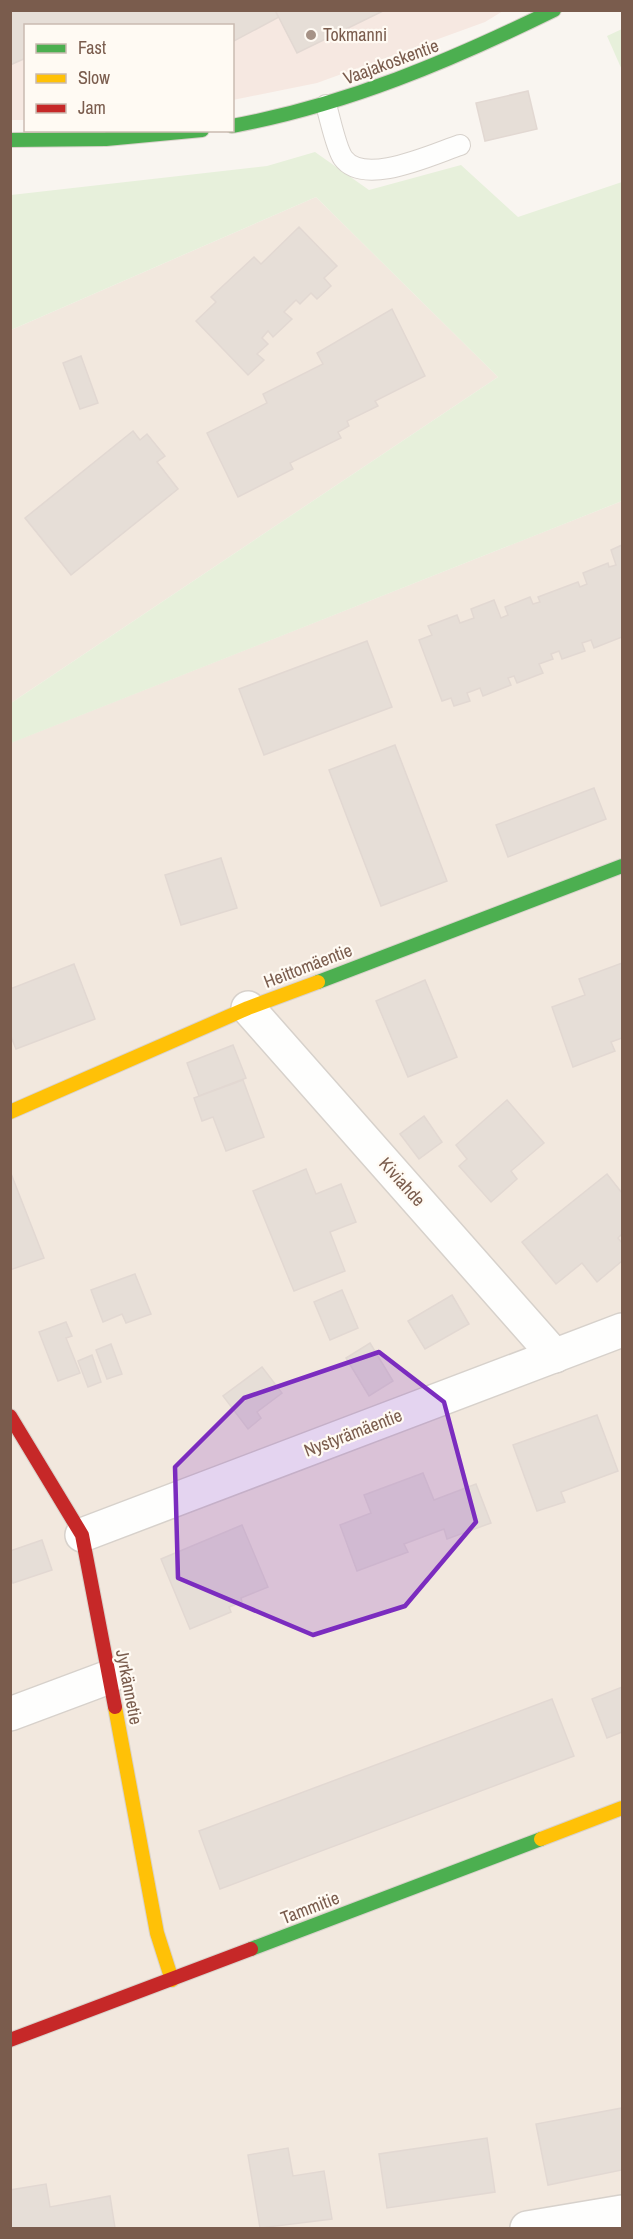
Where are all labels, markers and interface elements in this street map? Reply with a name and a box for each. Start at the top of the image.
place label: Tokmanni [323,22,387,47]
legend [24,24,234,132]
marker: Tokmanni [304,28,318,42]
street label: Vaajakoskentie [340,33,442,90]
text: Fast [78,35,106,60]
text: Slow [78,65,110,90]
text: Jam [78,95,106,120]
street label: Heittomäentie [260,937,356,994]
street label: Kiviahde [374,1152,431,1212]
street label: Nystyrämäentie [300,1402,406,1463]
street label: Jyrkännetie [110,1647,149,1727]
street label: Tammitie [277,1885,343,1930]

